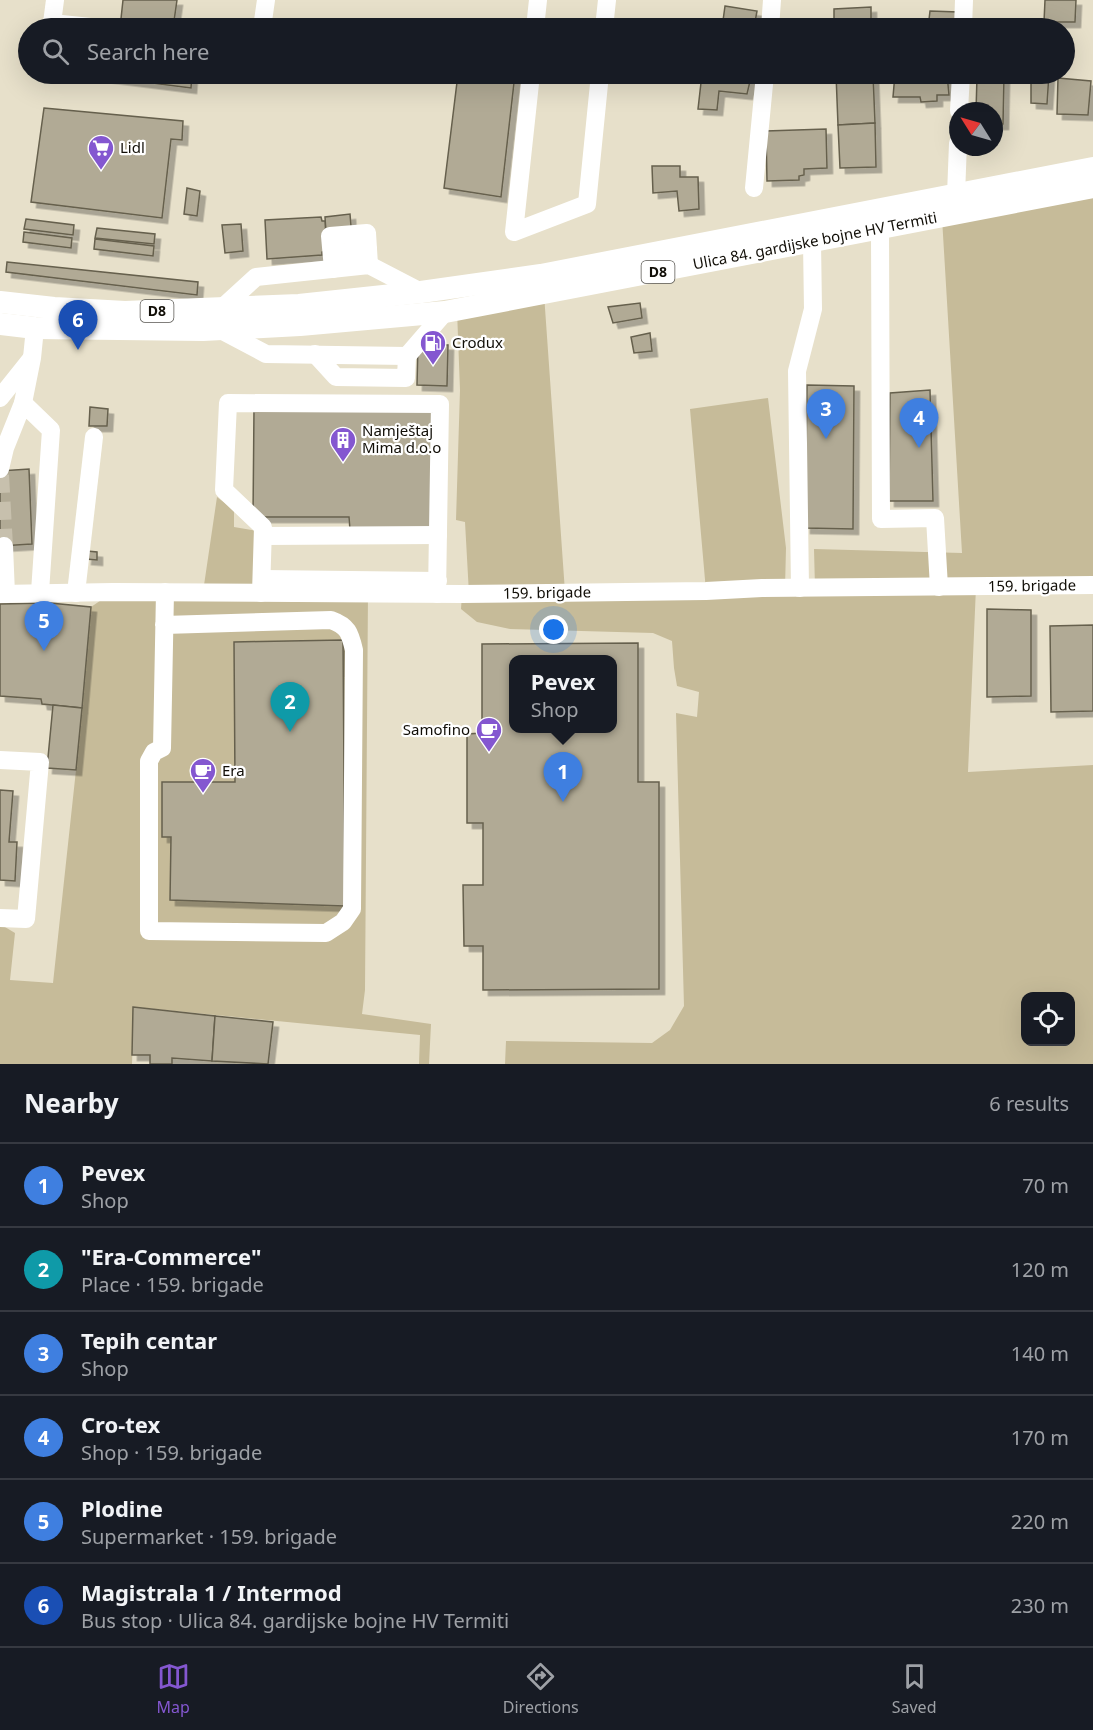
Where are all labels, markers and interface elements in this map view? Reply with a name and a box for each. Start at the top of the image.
search box [18,18,1075,84]
icon: search [39,35,72,68]
text: Search here [87,36,209,66]
north arrow [949,102,1003,156]
supermarket icon: Lidl [86,133,116,171]
place label: Lidl [120,137,145,157]
street label: Ulica 84. gardijske bojne HV Termiti [691,207,939,274]
road number: D8 [642,261,674,283]
pin: 6 [58,300,98,350]
road number: D8 [140,300,174,322]
fuel station icon: Crodux [418,328,448,366]
place label: Crodux [452,332,503,352]
pin: 3 [806,390,846,439]
pin: 4 [900,398,938,448]
place label: Namještaj Mima d.o.o [362,420,441,457]
building icon: Namještaj Mima d.o.o [328,425,358,463]
street label: 159. brigade [988,574,1076,596]
street label: 159. brigade [503,581,591,603]
pin: 5 [24,602,63,651]
your location [539,615,568,644]
popup [509,655,617,733]
text: Pevex [531,666,595,696]
pin: 2 [270,682,310,732]
text: Shop [531,696,579,723]
cafe icon: Samofino [474,715,504,753]
place label: Samofino [403,719,470,739]
pin: 1 [544,752,582,802]
cafe icon: Era [188,756,218,794]
place label: Era [222,760,245,780]
map controls [1021,992,1075,1046]
button: locate [1021,992,1075,1046]
text: Nearby [24,1085,119,1121]
text: 6 results [989,1090,1069,1117]
text: Pevex [81,1157,145,1187]
text: 1 [38,1172,49,1199]
text: 70 m [1022,1172,1069,1199]
text: Shop [81,1187,129,1214]
text: "Era-Commerce" [81,1241,262,1271]
text: 2 [38,1256,49,1283]
text: 120 m [1011,1256,1069,1283]
text: Place · 159. brigade [81,1271,264,1298]
text: Tepih centar [81,1325,217,1355]
text: 3 [38,1340,49,1367]
text: 140 m [1011,1340,1069,1367]
text: Shop [81,1355,129,1382]
text: Cro-tex [81,1409,160,1439]
text: 4 [38,1424,49,1451]
text: 170 m [1011,1424,1069,1451]
text: Shop · 159. brigade [81,1439,262,1466]
text: Plodine [81,1493,163,1523]
text: 5 [38,1508,49,1535]
text: 220 m [1011,1508,1069,1535]
text: Supermarket · 159. brigade [81,1523,337,1550]
text: Magistrala 1 / Intermod [81,1577,342,1607]
text: 6 [38,1592,49,1619]
text: 230 m [1011,1592,1069,1619]
text: Bus stop · Ulica 84. gardijske bojne HV Termiti [81,1607,509,1634]
tab: Map [156,1660,190,1718]
tab: Directions [503,1660,579,1718]
tab: Saved [892,1660,936,1718]

